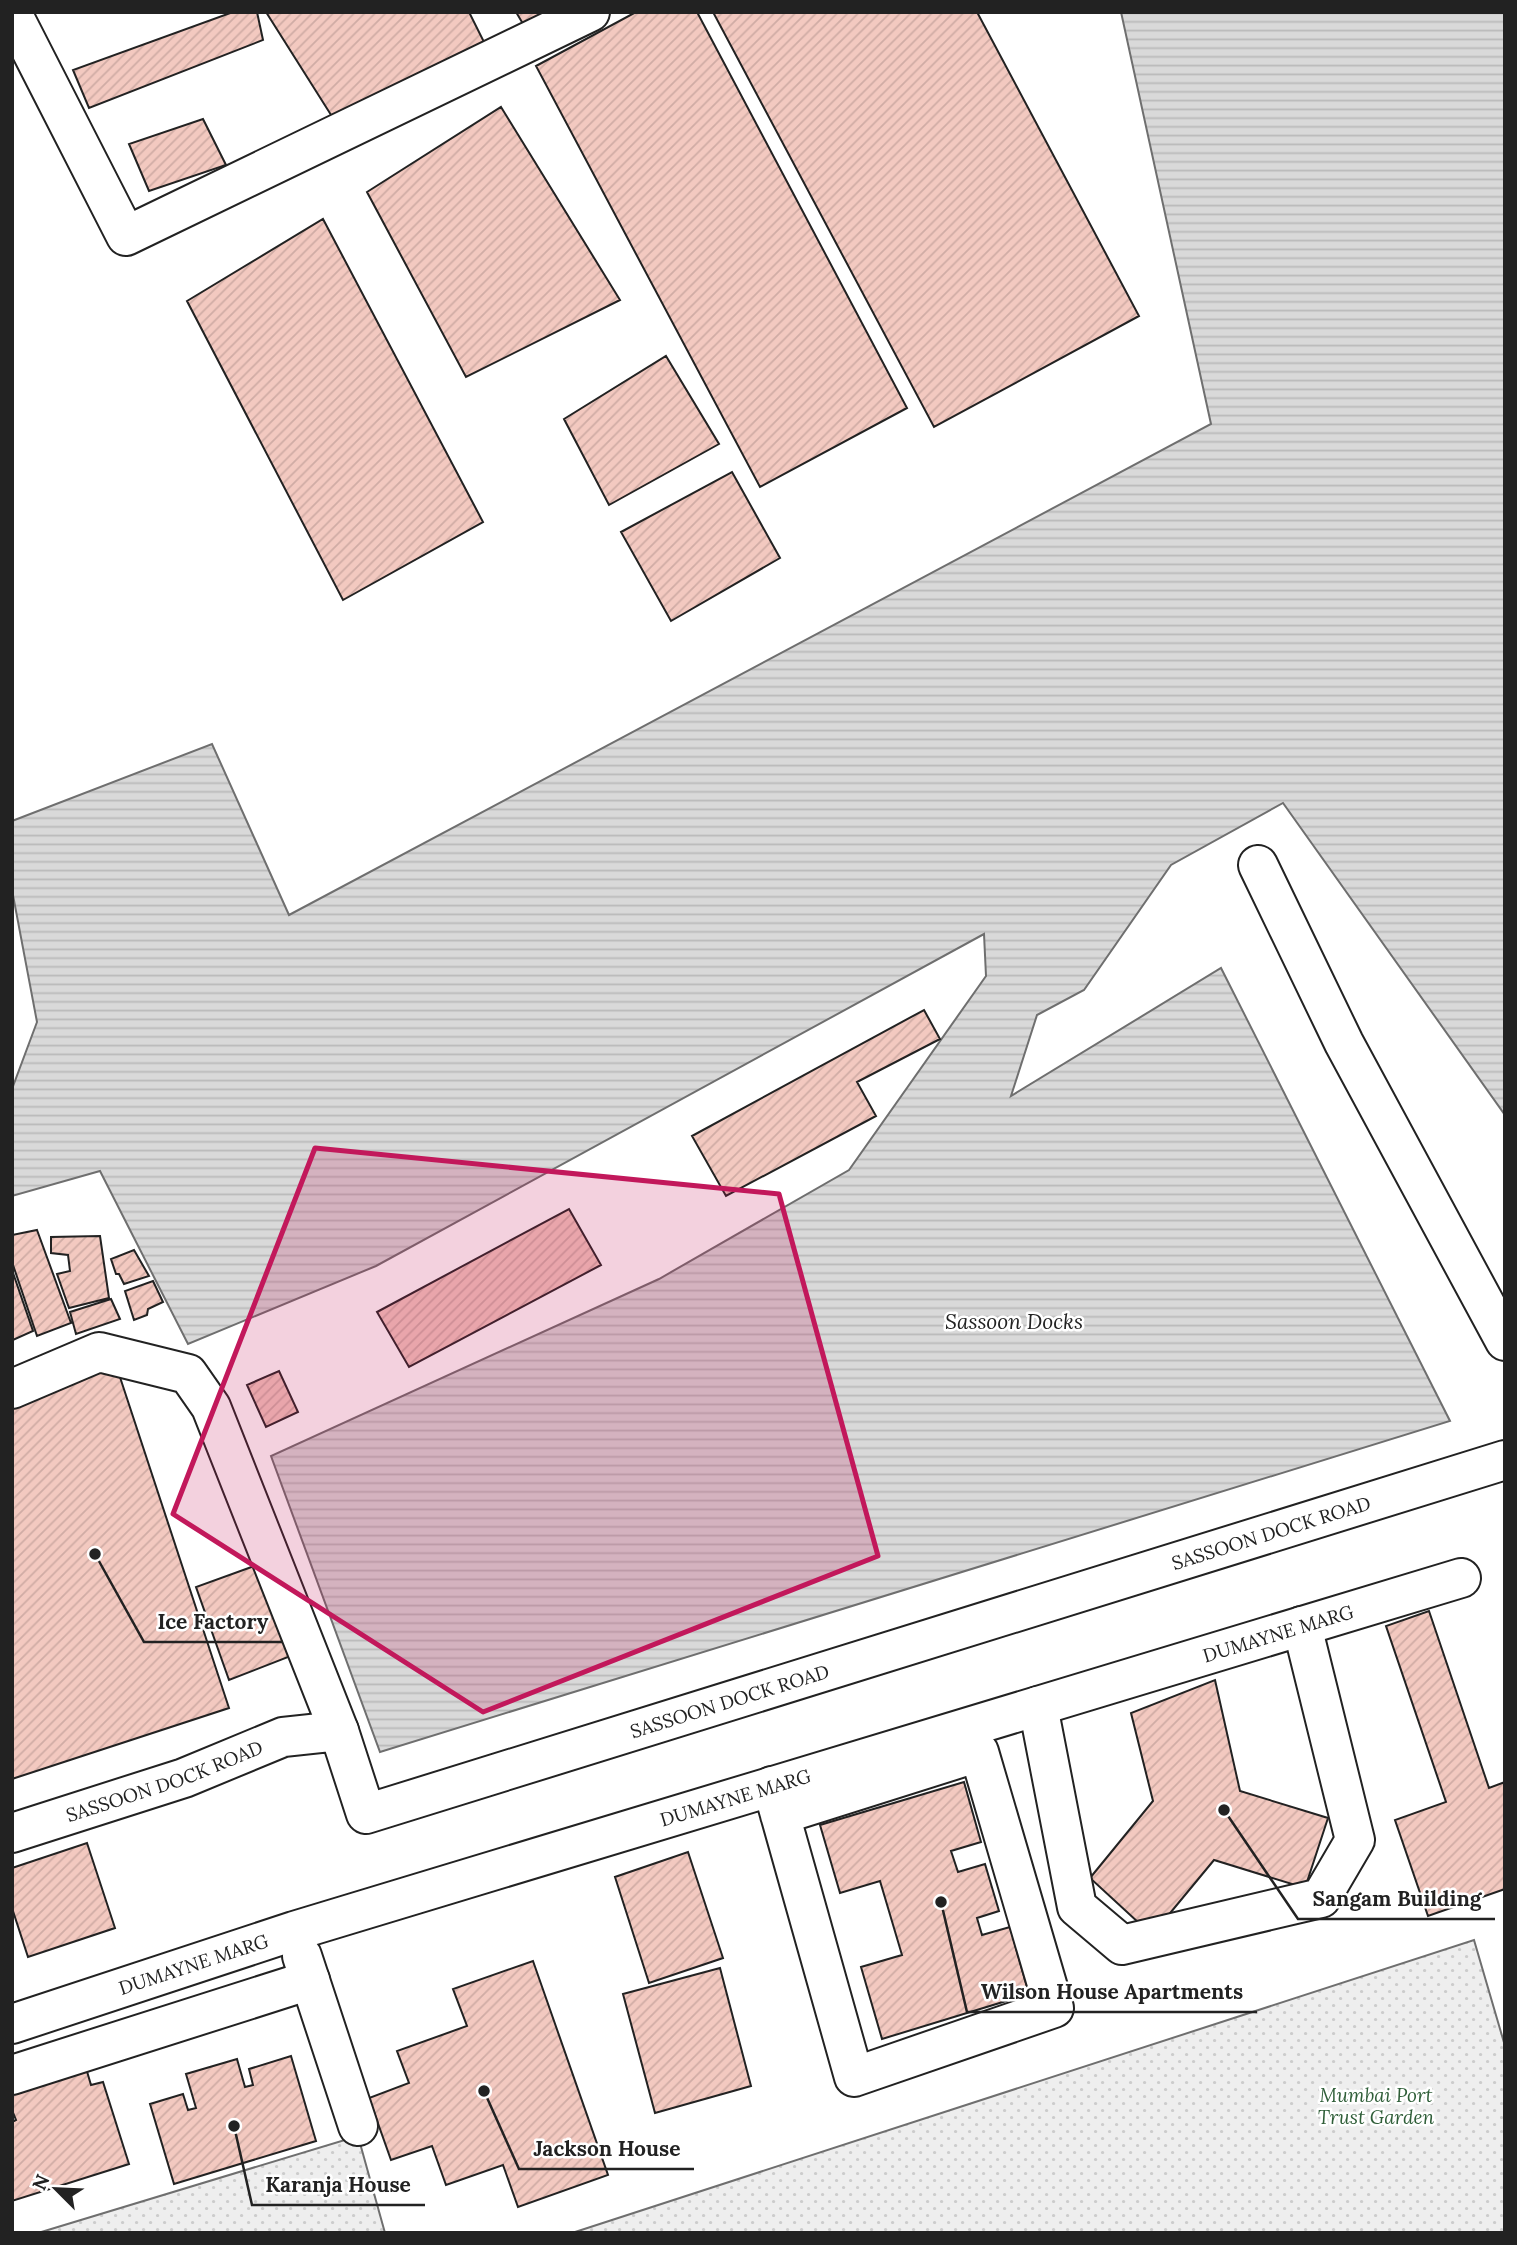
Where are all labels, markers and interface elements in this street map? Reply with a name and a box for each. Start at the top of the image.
water label: Sassoon Docks [945,1308,1083,1335]
street label: SASSOON DOCK ROAD [1169,1491,1373,1575]
street label: DUMAYNE MARG [1200,1599,1357,1667]
callout: Ice Factory [144,1600,283,1642]
text: Ice Factory [158,1608,269,1635]
street label: SASSOON DOCK ROAD [627,1659,832,1743]
street label: SASSOON DOCK ROAD [63,1735,266,1827]
street label: DUMAYNE MARG [657,1763,814,1832]
callout: Sangam Building [1298,1877,1495,1919]
text: Sangam Building [1313,1885,1483,1912]
street label: DUMAYNE MARG [115,1928,272,2000]
callout: Wilson House Apartments [967,1970,1257,2012]
text: Wilson House Apartments [981,1978,1243,2005]
park label: Mumbai Port Trust Garden [1318,2083,1435,2129]
callout: Jackson House [519,2127,694,2169]
text: Jackson House [534,2135,680,2162]
north arrow [21,2154,91,2224]
callout: Karanja House [252,2163,425,2205]
text: N [27,2170,55,2194]
text: Karanja House [265,2171,411,2198]

